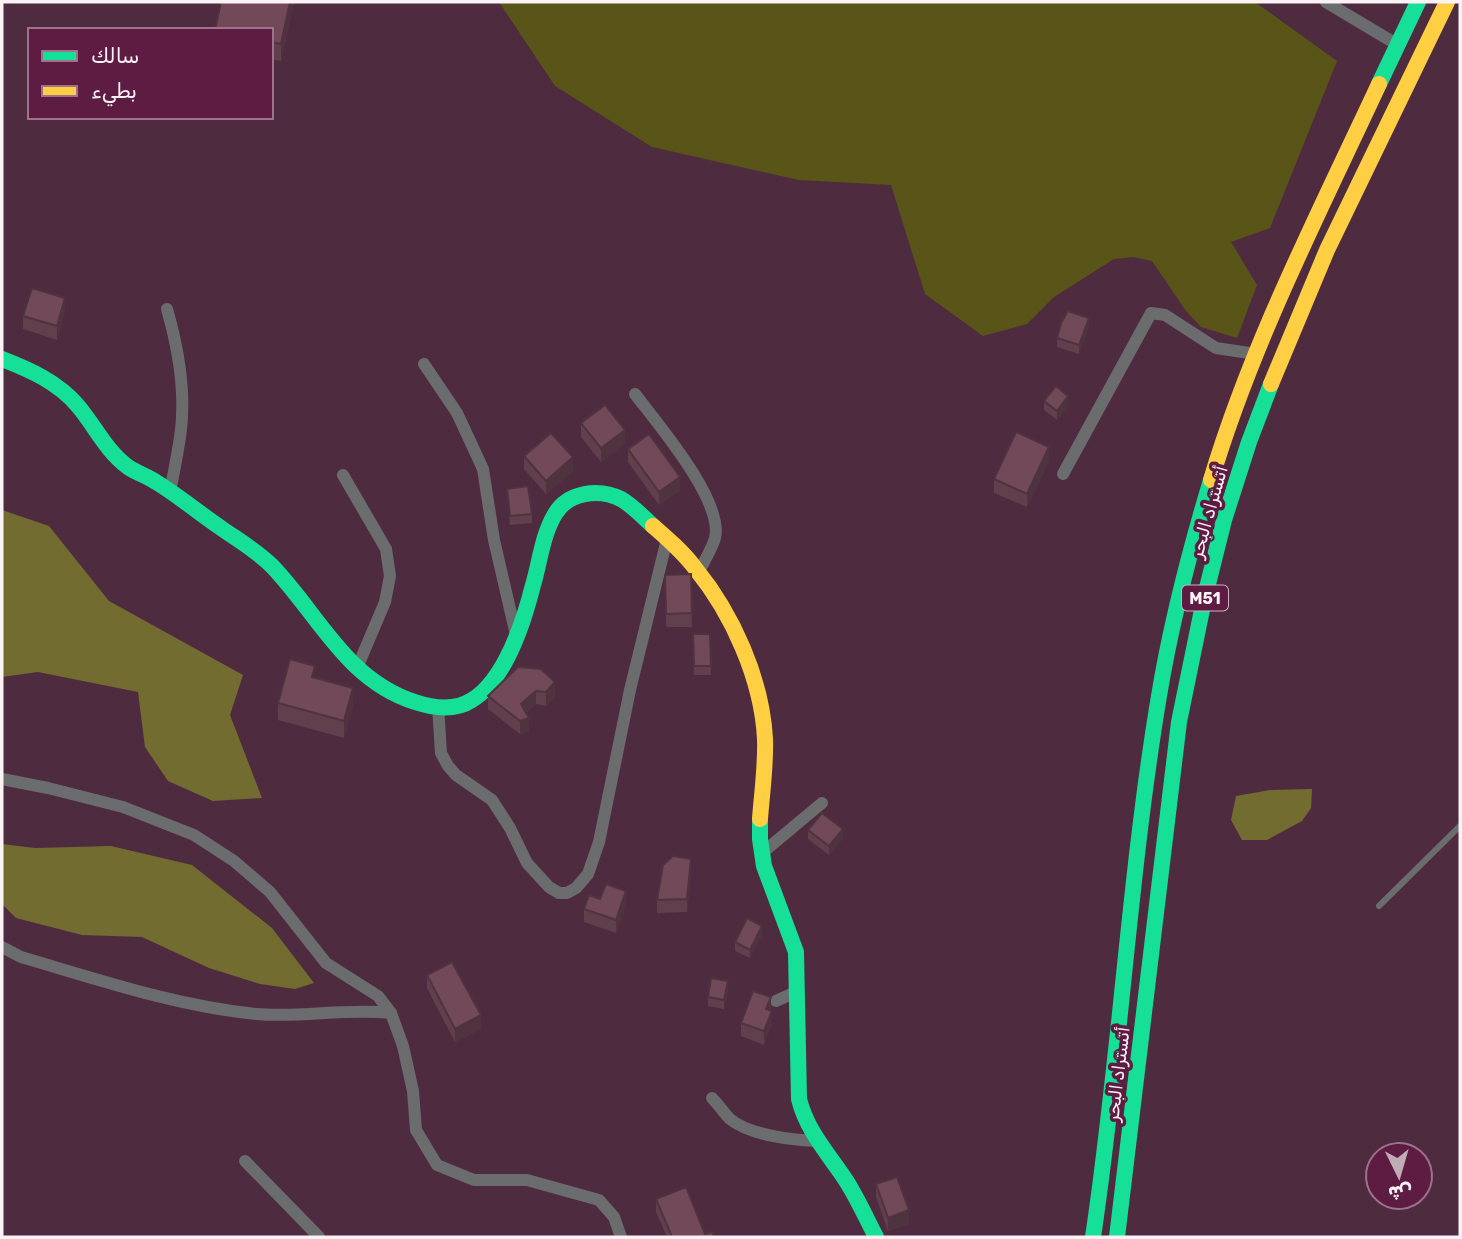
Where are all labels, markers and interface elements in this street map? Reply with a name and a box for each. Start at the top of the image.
legend [28,28,273,119]
text: سالك [91,43,139,68]
text: بطيء [91,78,137,107]
street label: أتستراد البحر [1185,463,1233,562]
road number: M51 [1182,586,1228,610]
street label: أتستراد البحر [1101,1025,1135,1123]
north arrow [1364,1141,1434,1211]
text: ش [1387,1180,1413,1205]

